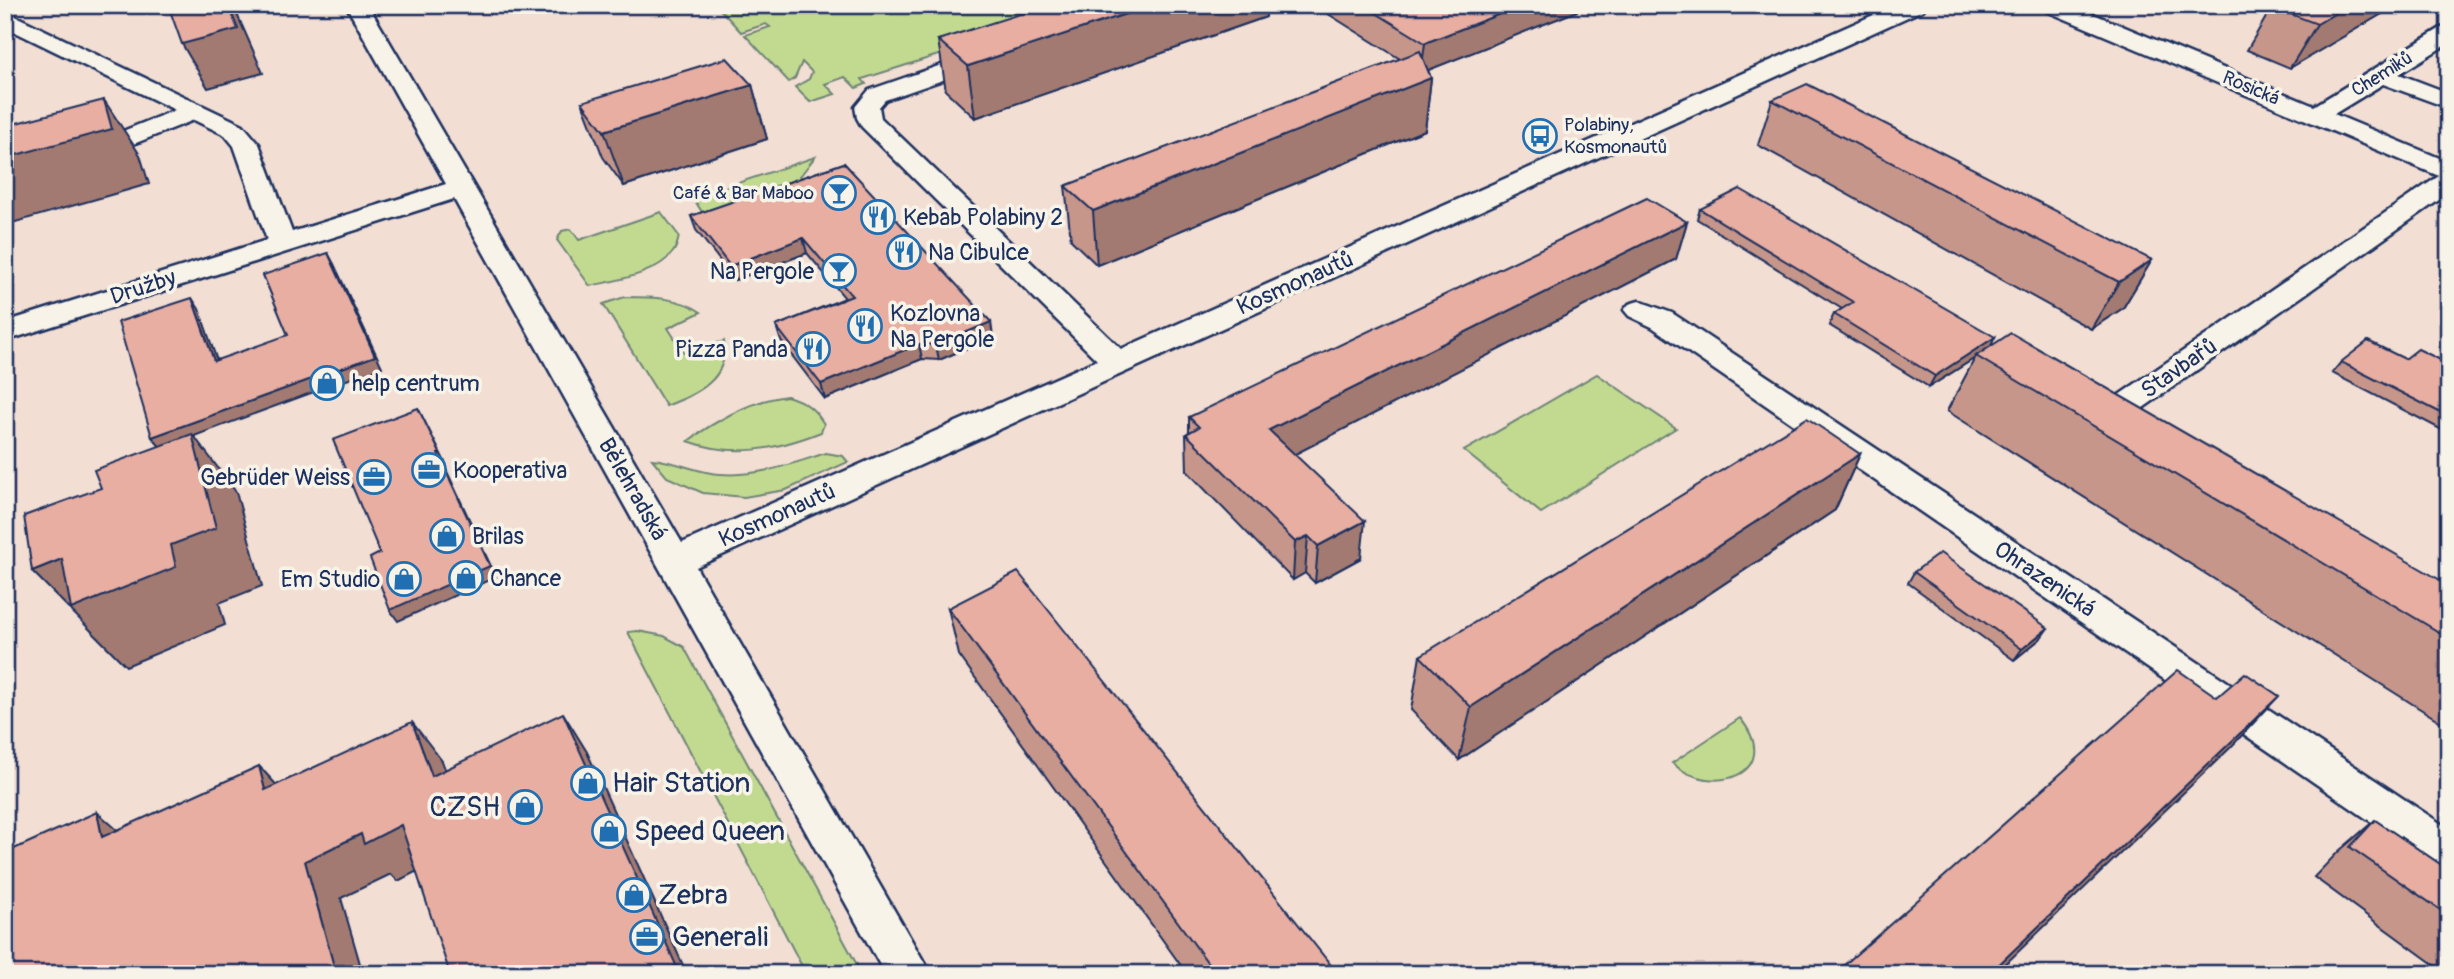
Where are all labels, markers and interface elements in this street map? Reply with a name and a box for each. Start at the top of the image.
street label: Chemiků [2347,46,2417,102]
street label: Rosická [2219,65,2283,111]
place label: Polabiny, Kosmonautů [1564,113,1667,159]
bus stop icon: Polabiny, Kosmonautů [1521,117,1559,155]
bar icon: Café & Bar Maboo [820,174,858,212]
place label: Café & Bar Maboo [673,181,814,205]
restaurant icon: Kebab Polabiny 2 [859,198,897,236]
place label: Kebab Polabiny 2 [903,203,1063,232]
restaurant icon: Na Cibulce [885,233,923,271]
place label: Na Cibulce [928,238,1030,267]
street label: Kosmonautů [1232,244,1358,322]
bar icon: Na Pergole [820,252,858,290]
place label: Na Pergole [710,257,815,286]
street label: Družby [107,263,180,311]
place label: Kozlovna Na Pergole [890,299,995,354]
restaurant icon: Kozlovna Na Pergole [846,307,884,345]
restaurant icon: Pizza Panda [794,330,832,368]
street label: Stavbařů [2135,331,2223,405]
place label: Pizza Panda [675,335,788,364]
shop icon: help centrum [308,364,346,402]
place label: help centrum [352,369,480,398]
street label: Bělehradská [592,433,674,545]
office icon: Kooperativa [410,451,448,489]
place label: Kooperativa [453,456,567,485]
office icon: Gebrüder Weiss [355,458,393,496]
place label: Gebrüder Weiss [200,463,350,492]
street label: Kosmonautů [714,476,840,554]
shop icon: Brilas [428,517,466,555]
place label: Brilas [472,522,524,551]
street label: Ohrazenická [1989,534,2101,624]
shop icon: Chance [447,559,485,597]
shop icon: Em Studio [385,560,423,598]
place label: Chance [490,564,562,593]
place label: Em Studio [281,565,380,594]
shop icon: Hair Station [569,764,607,802]
place label: Hair Station [612,766,750,801]
shop icon: CZSH [506,788,544,826]
place label: CZSH [430,790,500,825]
shop icon: Speed Queen [590,812,628,850]
place label: Speed Queen [634,814,785,849]
shop icon: Zebra [615,876,653,914]
place label: Zebra [658,878,728,913]
office icon: Generali [628,918,666,956]
place label: Generali [672,920,768,955]

